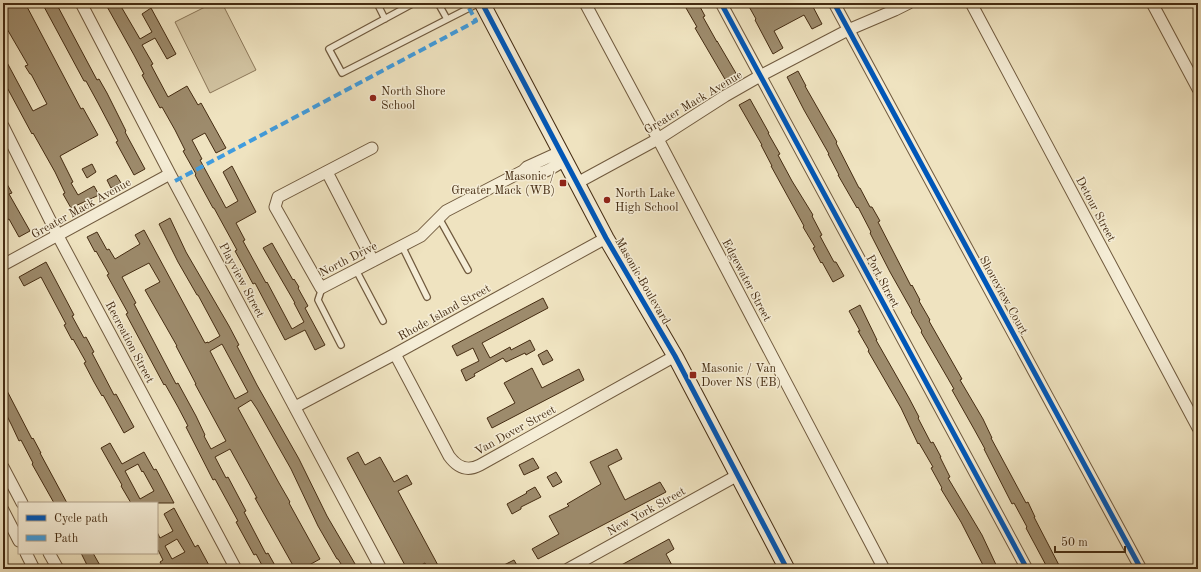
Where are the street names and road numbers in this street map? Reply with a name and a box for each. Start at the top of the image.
street label: Greater Mack Avenue [642,69,745,137]
street label: Detour Street [1073,175,1117,244]
street label: Greater Mack Avenue [30,176,134,241]
street label: Masonic Boulevard [612,236,672,327]
street label: Edgewater Street [719,237,773,324]
street label: North Drive [318,240,380,280]
street label: Playview Street [216,241,266,320]
street label: Port Street [863,253,901,310]
street label: Shoreview Court [977,254,1030,337]
street label: Rhode Island Street [396,283,493,343]
street label: Recreation Street [103,300,156,385]
street label: Van Dover Street [473,404,558,458]
street label: New York Street [605,485,688,538]

